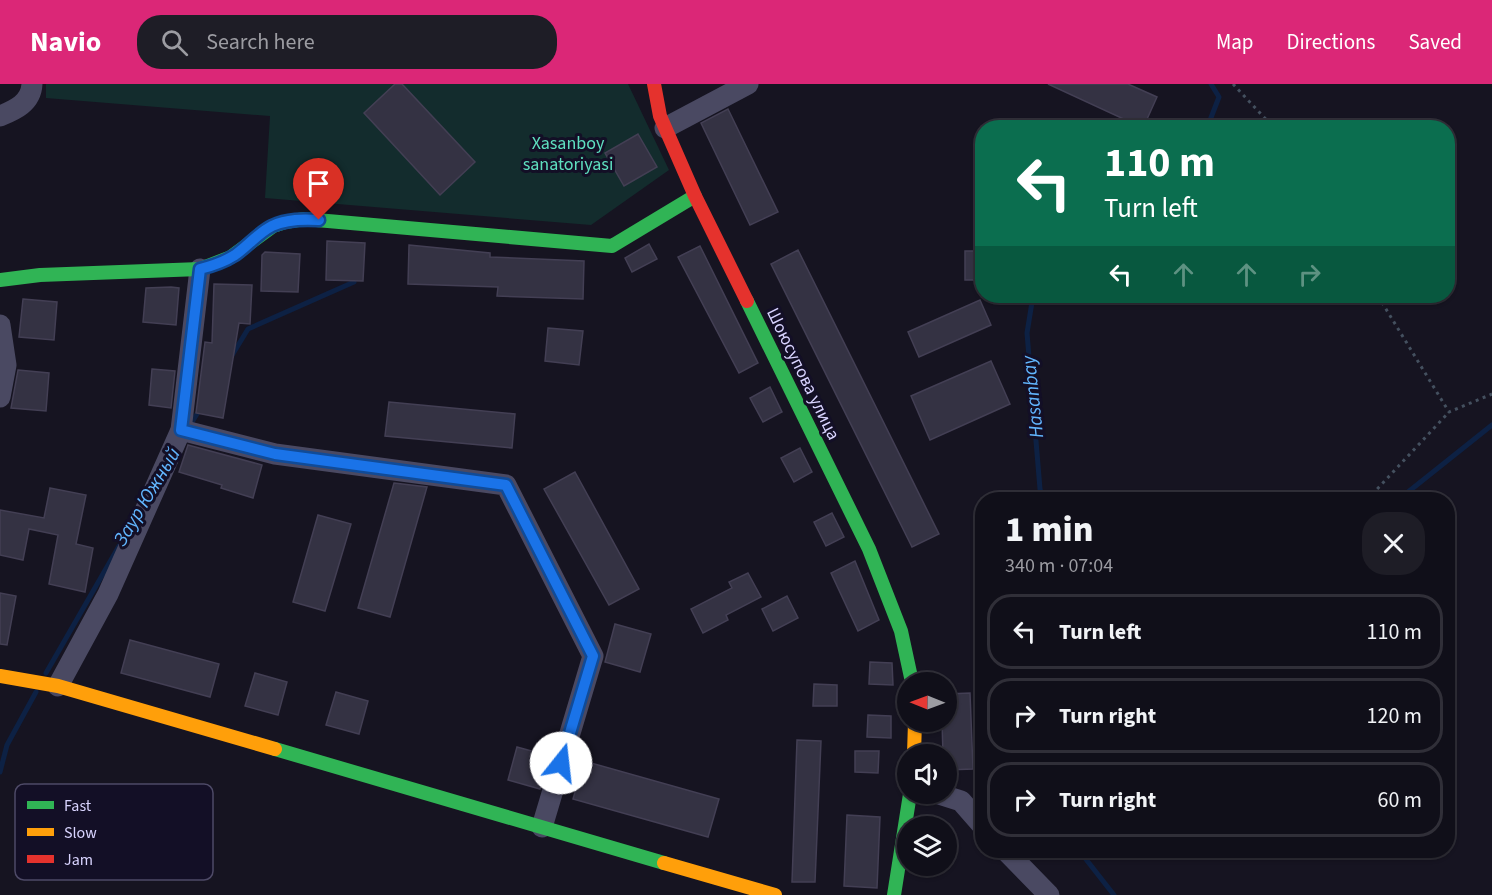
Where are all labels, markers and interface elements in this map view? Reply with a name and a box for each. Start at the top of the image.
search box [137,15,557,69]
text: Navio [30,22,101,62]
icon: search [158,26,191,59]
text: Search here [206,26,315,58]
text: Map [1216,27,1254,57]
text: Directions [1287,27,1375,57]
text: Saved [1408,27,1462,57]
park label: Xasanboy sanatoriyasi [523,131,613,177]
text: 110 m [1104,133,1215,193]
icon: left [1005,144,1083,222]
pin [293,158,344,220]
icon: arrive [302,167,335,200]
text: Turn left [1104,189,1198,228]
icon: left [1104,258,1137,291]
icon: ahead [1167,258,1200,291]
icon: ahead [1230,258,1263,291]
icon: right [1293,258,1326,291]
street label: Шоюсупова улица [760,304,846,444]
water label: Hasanbay [1015,353,1051,440]
water label: Заур Южный [107,442,187,552]
text: 1 min [1005,504,1093,555]
button: close [1362,512,1425,575]
text: 340 m · 07:04 [1005,552,1113,580]
icon: left [1008,615,1041,648]
text: Turn left [1059,616,1141,648]
text: 110 m [1367,616,1422,648]
north arrow [897,672,957,732]
map controls [897,672,957,876]
icon: right [1008,699,1041,732]
text: Turn right [1059,700,1156,732]
text: 120 m [1367,700,1422,732]
position arrow [529,731,593,795]
button: sound [897,744,957,804]
icon: right [1008,783,1041,816]
legend [15,784,213,880]
text: Turn right [1059,784,1156,816]
text: 60 m [1377,784,1422,816]
text: Fast [64,795,92,817]
button: layers [897,816,957,876]
text: Slow [64,822,97,844]
text: Jam [64,849,93,871]

